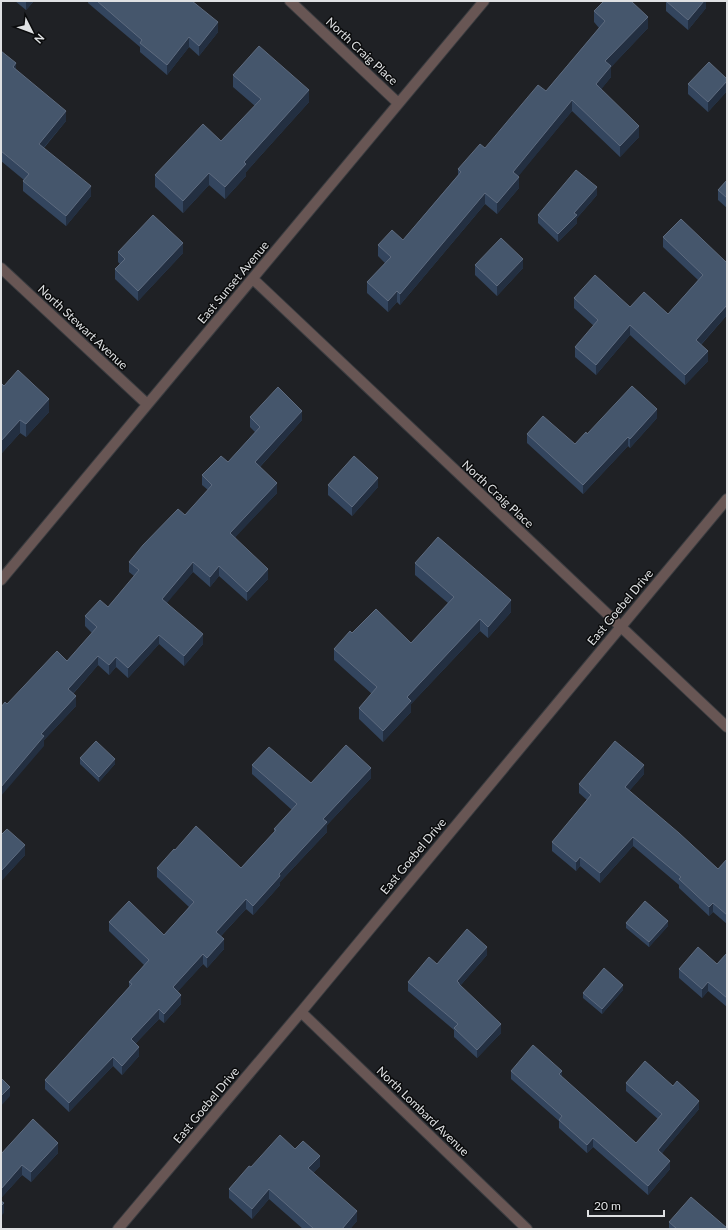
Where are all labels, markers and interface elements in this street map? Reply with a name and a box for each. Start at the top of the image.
north arrow [12,12,52,52]
street label: North Craig Place [323,14,401,88]
text: N [32,32,47,47]
street label: East Sunset Avenue [194,238,272,326]
street label: North Stewart Avenue [35,281,131,373]
street label: North Craig Place [459,457,537,531]
street label: East Goebel Drive [584,566,656,648]
street label: East Goebel Drive [377,815,449,897]
street label: North Lombard Avenue [374,1063,472,1159]
street label: East Goebel Drive [170,1064,242,1146]
scale bar [588,1192,664,1218]
text: 20 m [594,1198,621,1213]

